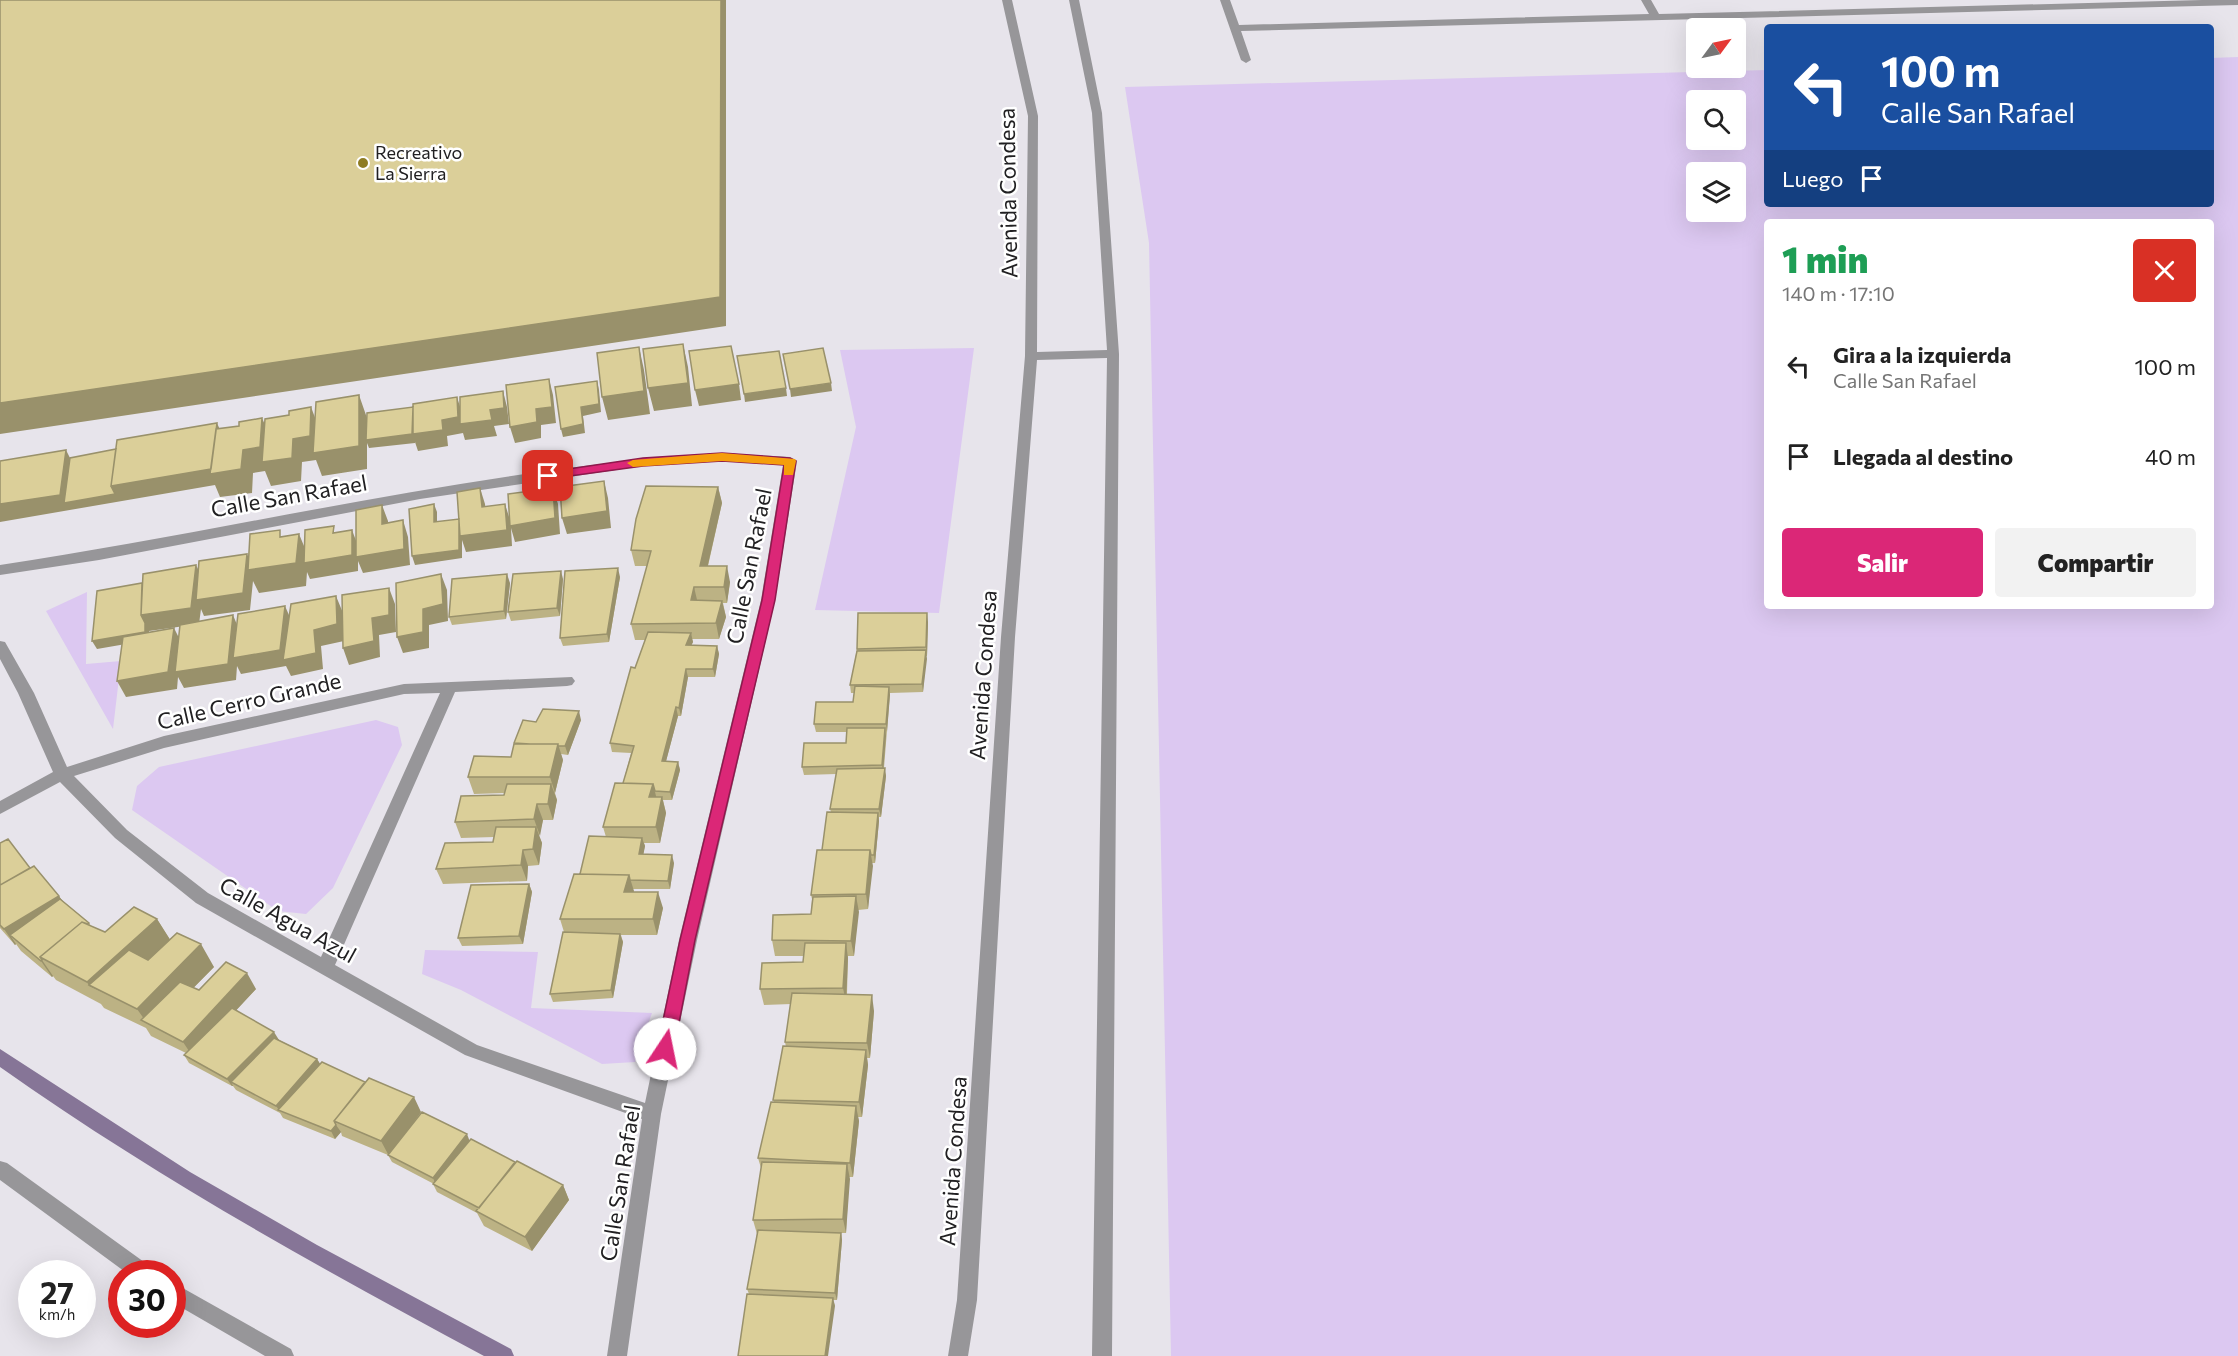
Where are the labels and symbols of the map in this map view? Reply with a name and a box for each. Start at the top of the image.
north arrow [1686,18,1746,78]
street label: Avenida Condesa [993,108,1022,278]
place label: Recreativo La Sierra [375,141,462,184]
marker: Recreativo La Sierra [356,156,370,170]
pin [522,450,573,501]
street label: Calle San Rafael [209,468,369,523]
street label: Calle San Rafael [720,486,777,646]
street label: Avenida Condesa [963,589,1002,761]
street label: Calle Cerro Grande [154,666,343,735]
street label: Calle Agua Azul [215,871,361,968]
position arrow [633,1017,697,1081]
street label: Avenida Condesa [933,1075,972,1247]
street label: Calle San Rafael [594,1103,645,1263]
speed limit sign: 30 [108,1260,186,1338]

